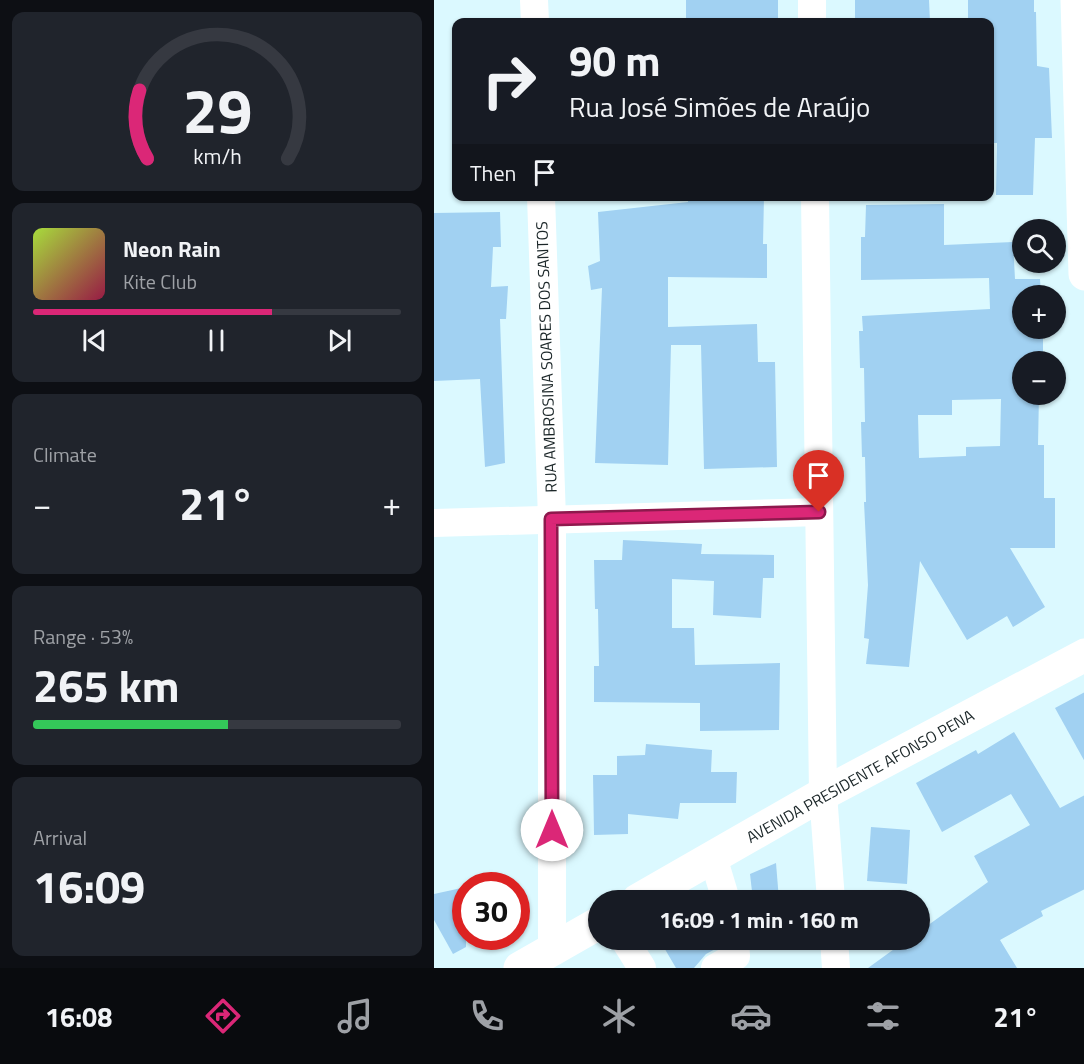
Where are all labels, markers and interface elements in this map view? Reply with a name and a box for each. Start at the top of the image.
text: 90 m [569,28,661,92]
icon: right [470,42,548,120]
text: 29 [182,62,252,157]
text: Rua José Simões de Araújo [569,86,870,127]
text: km/h [193,140,241,172]
text: Then [470,156,516,190]
icon: arrive [528,156,561,189]
map controls [1012,219,1066,405]
button: search [1012,219,1066,273]
street label: RUA AMBROSINA SOARES DOS SANTOS [529,221,563,493]
text: Neon Rain [123,232,221,266]
text: Kite Club [123,266,197,297]
button: + [1012,285,1066,339]
icon: previous [78,324,111,357]
icon: pause [200,324,233,357]
icon: next [323,324,356,357]
button: − [1012,351,1066,405]
text: Climate [33,439,97,470]
pin [793,450,844,512]
icon: arrive [802,459,835,492]
text: 21° [179,469,255,537]
text: − [33,479,51,529]
text: + [383,479,401,529]
text: Range · 53% [33,621,133,652]
text: 265 km [33,651,179,719]
street label: AVENIDA PRESIDENTE AFONSO PENA [742,703,979,849]
position arrow [520,798,584,862]
text: Arrival [33,822,87,853]
text: 16:09 [33,852,145,920]
speed limit sign: 30 [452,872,530,950]
text: 16:09 · 1 min · 160 m [659,903,859,937]
icon: directions [202,995,244,1037]
icon: music [334,995,376,1037]
icon: phone [466,995,508,1037]
icon: climate [598,995,640,1037]
icon: car [730,995,772,1037]
icon: filters [862,995,904,1037]
text: 16:08 [45,996,112,1037]
text: 21° [994,996,1039,1037]

